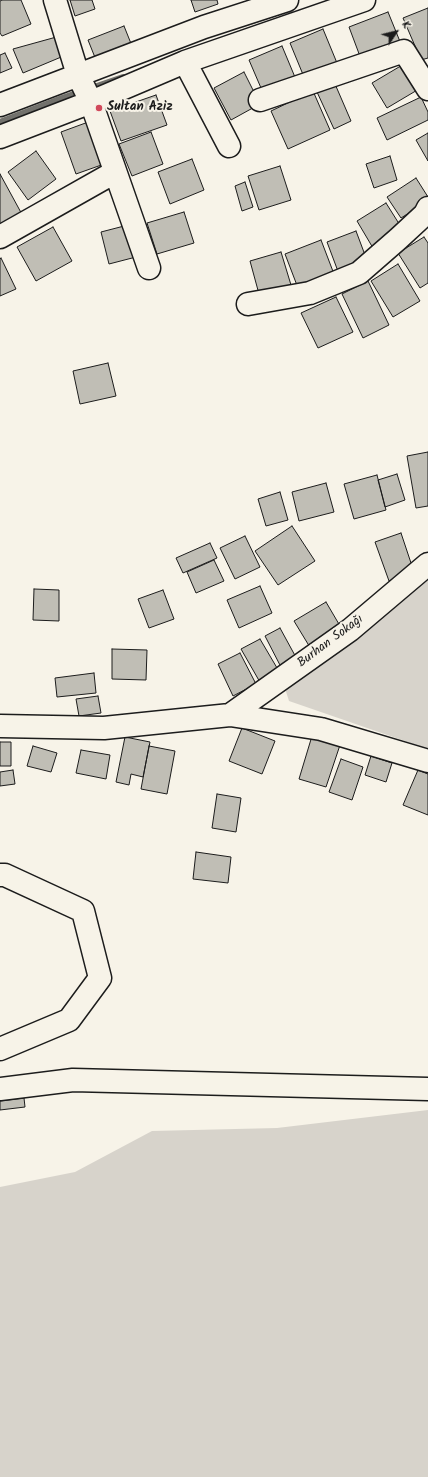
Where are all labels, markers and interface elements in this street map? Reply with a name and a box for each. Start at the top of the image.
north arrow [376,12,416,52]
text: K [397,17,415,33]
place label: Sultan Aziz [107,100,173,116]
marker: Sultan Aziz [94,103,104,113]
street label: Burhan Sokağı [295,612,367,672]

